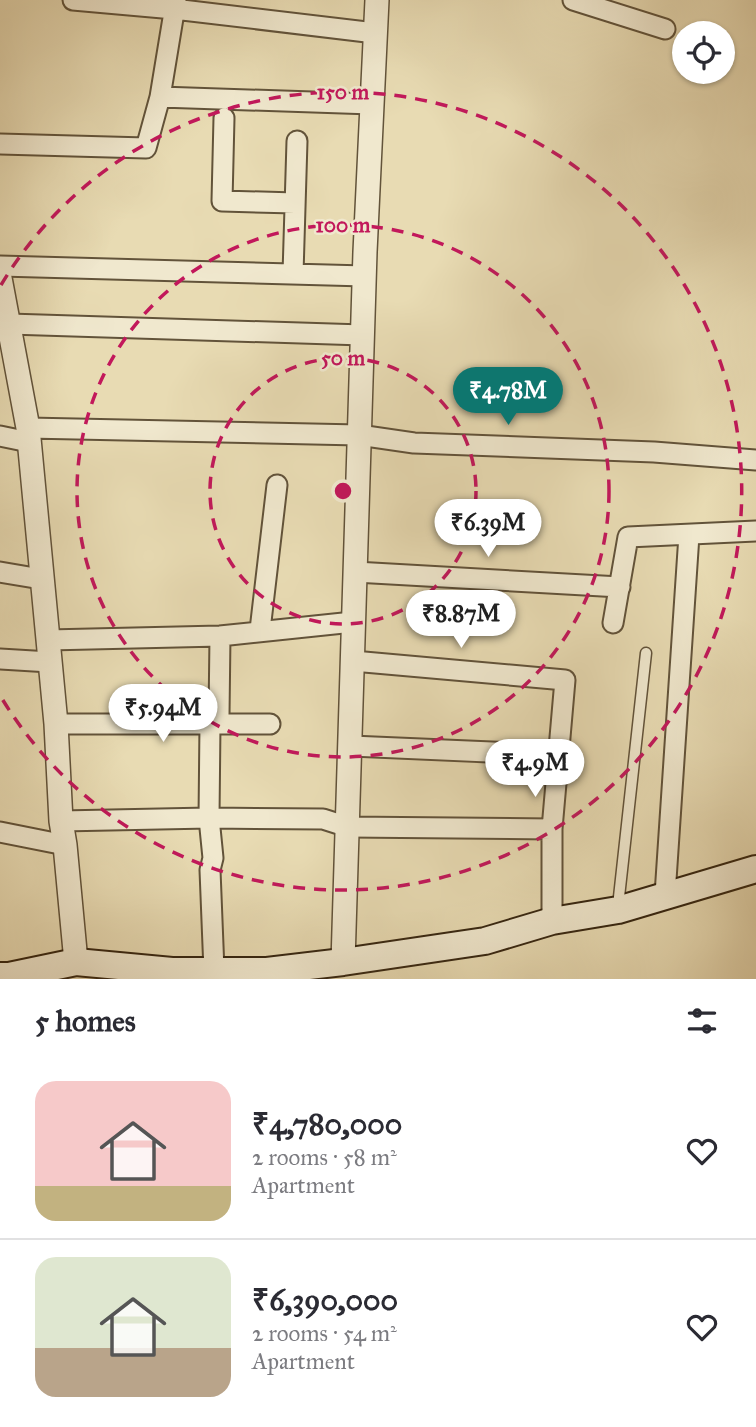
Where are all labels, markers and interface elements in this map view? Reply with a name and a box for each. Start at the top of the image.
map controls [672,21,735,84]
button: locate [672,21,735,84]
text: 150 m [317,79,369,105]
text: 100 m [316,212,371,238]
text: 50 m [321,345,365,371]
pin: ₹4.78M [451,368,565,427]
text: ₹4.78M [469,376,547,404]
centre of rings [331,479,355,503]
pin: ₹6.39M [431,500,545,559]
text: ₹6.39M [451,508,526,536]
pin: ₹8.87M [404,590,518,650]
text: ₹8.87M [422,599,500,627]
pin: ₹5.94M [106,684,220,744]
text: ₹5.94M [125,693,201,721]
pin: ₹4.9M [486,740,584,799]
text: ₹4.9M [501,748,569,776]
icon: filters [683,1002,721,1040]
text: 5 homes [35,1003,136,1039]
text: ₹4,780,000 [252,1106,402,1142]
icon: home [91,1109,175,1193]
icon: heart [683,1132,721,1170]
text: 2 rooms · 58 m² [252,1143,397,1171]
text: Apartment [252,1171,355,1199]
text: ₹6,390,000 [252,1282,398,1318]
icon: home [91,1285,175,1369]
icon: heart [683,1308,721,1346]
text: 2 rooms · 54 m² [252,1319,397,1347]
text: Apartment [252,1347,355,1375]

